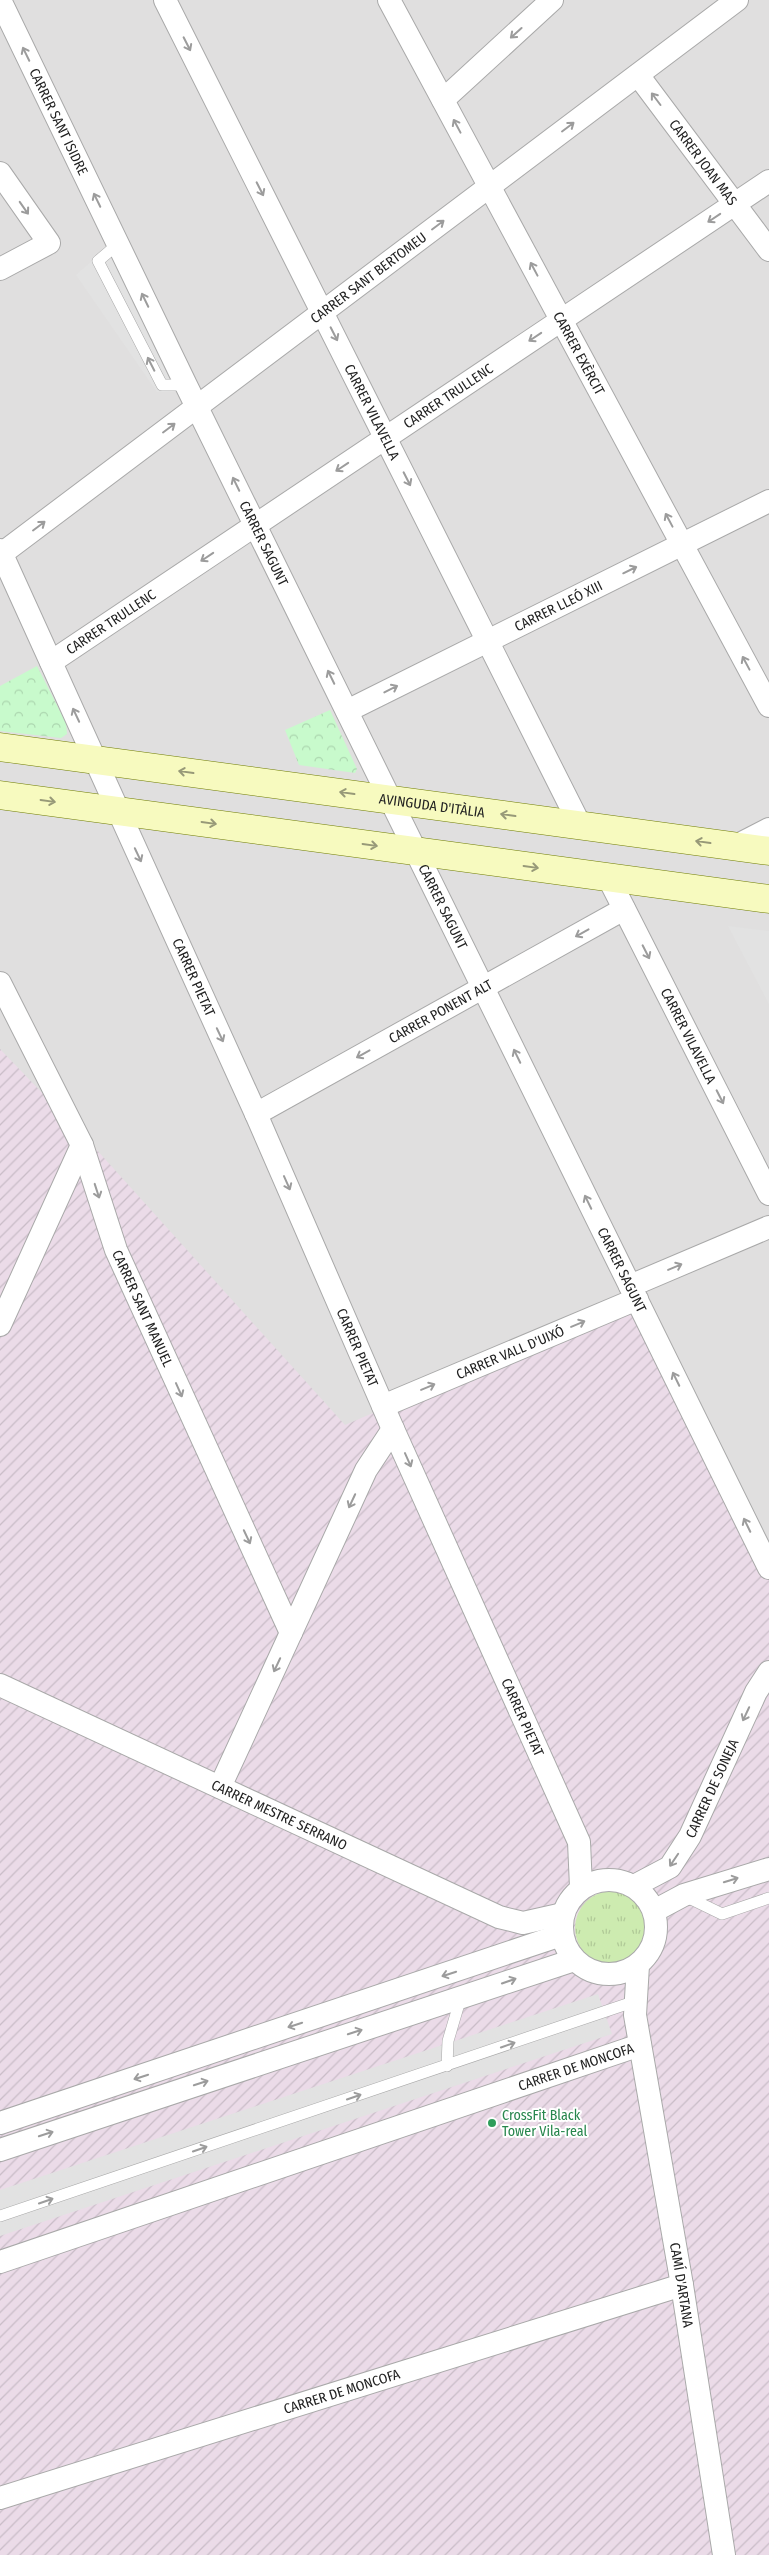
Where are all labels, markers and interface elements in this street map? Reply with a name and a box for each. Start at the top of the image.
one-way arrow [510,27,522,39]
one-way arrow [182,36,192,51]
one-way arrow [21,47,30,62]
street label: CARRER SANT ISIDRE [25,66,91,178]
one-way arrow [651,92,661,106]
street label: CARRER JOAN MAS [665,116,741,209]
one-way arrow [452,119,462,134]
one-way arrow [561,122,575,132]
one-way arrow [256,181,266,196]
one-way arrow [92,193,101,208]
one-way arrow [19,201,29,215]
one-way arrow [707,213,721,223]
one-way arrow [431,220,445,230]
street label: CARRER SANT BERTOMEU [307,229,430,327]
one-way arrow [529,262,539,277]
one-way arrow [140,292,150,307]
street label: CARRER EXÈRCIT [549,309,608,398]
one-way arrow [329,326,339,341]
one-way arrow [528,332,542,342]
one-way arrow [146,357,155,372]
street label: CARRER TRULLENC [400,360,496,432]
street label: CARRER VILAVELLA [341,361,403,463]
one-way arrow [162,422,175,433]
one-way arrow [335,462,349,472]
one-way arrow [403,471,412,486]
one-way arrow [231,477,240,492]
street label: CARRER SAGUNT [235,498,292,589]
one-way arrow [664,513,674,528]
one-way arrow [32,520,45,531]
one-way arrow [200,552,214,563]
one-way arrow [622,565,637,574]
street label: CARRER LLEÓ XIII [512,577,605,635]
street label: CARRER TRULLENC [63,586,159,658]
one-way arrow [741,656,751,671]
one-way arrow [325,670,335,685]
one-way arrow [383,684,398,694]
one-way arrow [70,708,80,723]
one-way arrow [178,766,194,776]
one-way arrow [339,788,355,798]
street label: AVINGUDA D'ITÀLIA [378,790,487,822]
one-way arrow [40,796,56,806]
one-way arrow [500,810,516,820]
one-way arrow [201,818,217,828]
one-way arrow [696,837,712,847]
one-way arrow [362,840,378,850]
one-way arrow [134,847,144,862]
street label: CARRER SAGUNT [414,861,471,953]
one-way arrow [523,862,539,872]
one-way arrow [575,929,590,938]
street label: CARRER PIETAT [168,936,219,1019]
one-way arrow [641,944,651,959]
street label: CARRER PONENT ALT [386,976,496,1047]
street label: CARRER VILAVELLA [657,985,720,1087]
one-way arrow [216,1027,226,1042]
one-way arrow [512,1049,521,1064]
one-way arrow [357,1050,371,1060]
one-way arrow [715,1089,725,1104]
one-way arrow [282,1175,292,1190]
one-way arrow [93,1183,102,1198]
one-way arrow [583,1194,593,1209]
street label: CARRER SAGUNT [593,1225,650,1316]
street label: CARRER SANT MANUEL [108,1247,176,1370]
one-way arrow [667,1262,682,1272]
street label: CARRER PIETAT [333,1306,382,1390]
one-way arrow [570,1318,585,1328]
street label: CARRER VALL D'UIXÓ [454,1322,567,1383]
one-way arrow [671,1372,680,1387]
one-way arrow [420,1381,435,1391]
one-way arrow [175,1382,184,1397]
one-way arrow [403,1452,413,1467]
one-way arrow [346,1493,356,1508]
one-way arrow [742,1517,752,1532]
one-way arrow [243,1529,252,1544]
one-way arrow [271,1657,281,1672]
street label: CARRER PIETAT [497,1676,548,1760]
one-way arrow [740,1707,750,1722]
street label: CARRER DE SONEJA [682,1736,743,1841]
street label: CARRER MESTRE SERRANO [208,1776,350,1854]
one-way arrow [669,1853,679,1867]
one-way arrow [723,1875,739,1885]
one-way arrow [442,1970,458,1979]
one-way arrow [501,1976,516,1985]
one-way arrow [287,2021,303,2031]
one-way arrow [347,2027,363,2037]
one-way arrow [500,2040,515,2049]
street label: CARRER DE MONCOFA [516,2040,637,2095]
one-way arrow [133,2072,149,2082]
one-way arrow [192,2078,208,2088]
one-way arrow [346,2092,361,2101]
place label: CrossFit Black Tower Vila-real [502,2107,588,2140]
marker: CrossFit Black Tower Vila-real [486,2117,498,2129]
one-way arrow [38,2129,54,2139]
one-way arrow [192,2144,207,2153]
one-way arrow [38,2196,53,2205]
street label: CAMÍ D'ARTANA [666,2241,697,2329]
street label: CARRER DE MONCOFA [282,2365,403,2418]

